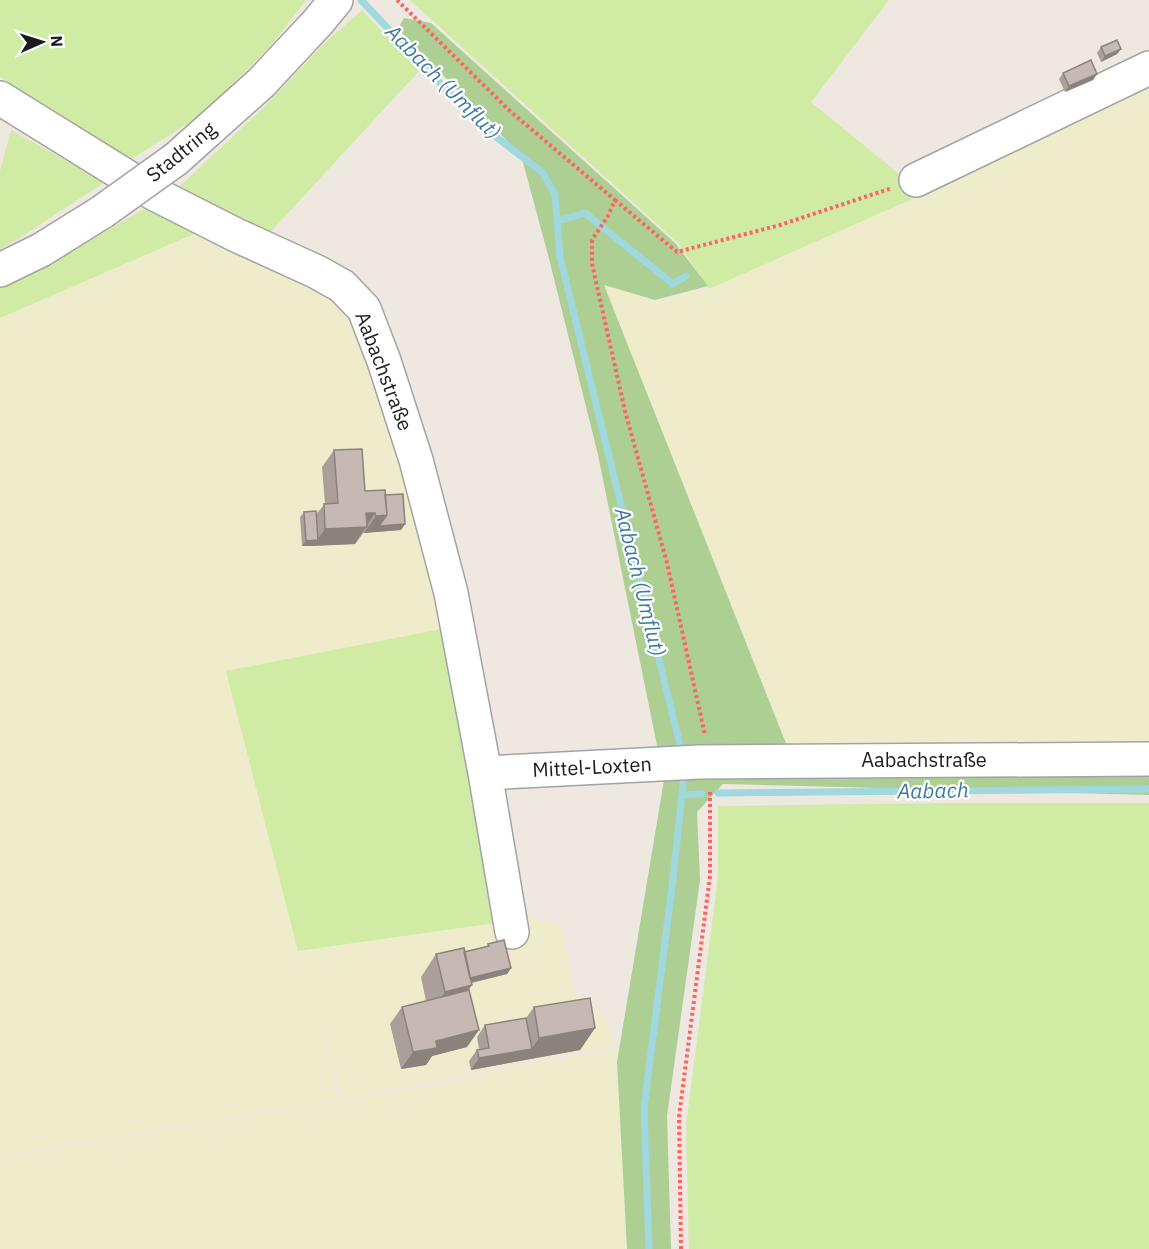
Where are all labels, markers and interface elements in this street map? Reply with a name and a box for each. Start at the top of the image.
north arrow [12,12,72,72]
water label: Aabach (Umflut) [379,17,507,145]
text: N [47,35,67,48]
street label: Stadtring [140,115,221,188]
street label: Aabachstraße [349,307,420,434]
water label: Aabach (Umflut) [609,504,673,659]
street label: Aabachstraße [861,746,987,773]
street label: Mittel-Loxten [532,750,652,783]
water label: Aabach [896,775,969,805]

